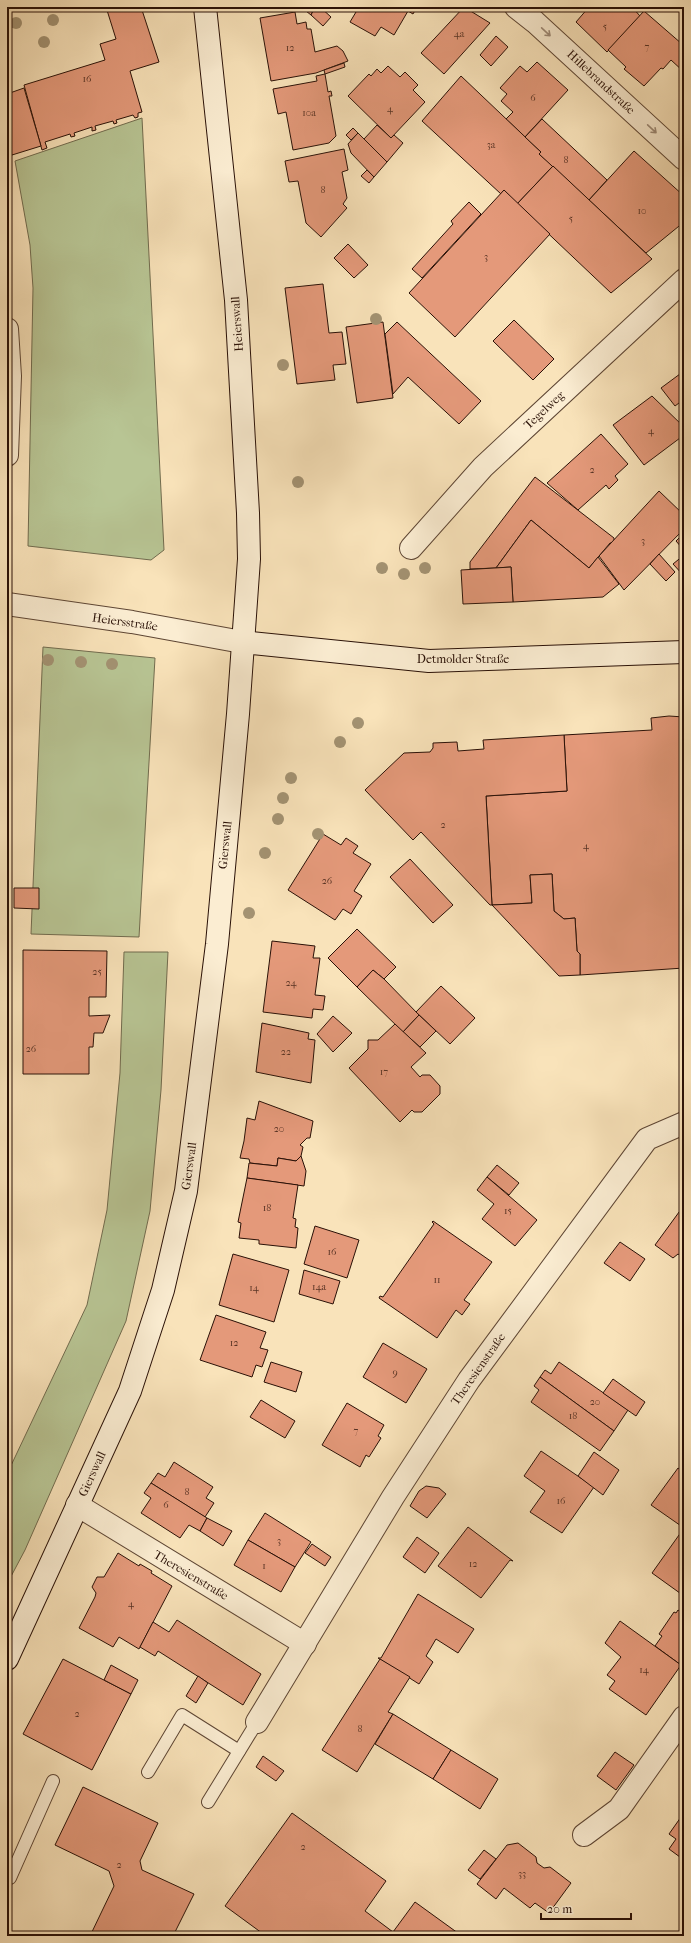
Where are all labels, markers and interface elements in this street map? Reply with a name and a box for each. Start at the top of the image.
house number: 5 [603,21,607,33]
one-way arrow [541,27,551,36]
house number: 4a [454,28,465,40]
house number: 7 [645,41,650,53]
house number: 12 [286,42,294,54]
street label: Hillebrandstraße [564,47,638,117]
house number: 16 [83,73,92,85]
house number: 6 [530,92,536,104]
house number: 4 [387,103,394,115]
house number: 10a [302,107,316,119]
one-way arrow [647,125,657,134]
house number: 3a [487,139,496,151]
house number: 8 [563,154,569,166]
house number: 8 [320,184,326,196]
house number: 10 [637,205,647,217]
house number: 5 [569,213,573,225]
house number: 3 [484,251,488,263]
street label: Heierswall [228,295,246,352]
street label: Tegelweg [521,388,567,432]
house number: 4 [648,425,655,437]
house number: 2 [589,464,595,476]
house number: 3 [641,535,645,547]
street label: Heiersstraße [91,610,159,634]
street label: Detmolder Straße [417,652,509,666]
house number: 2 [440,819,446,831]
street label: Gierswall [216,820,235,870]
house number: 4 [583,840,590,852]
house number: 26 [322,875,333,887]
house number: 25 [92,966,102,978]
house number: 24 [285,977,298,989]
house number: 26 [26,1043,37,1055]
house number: 22 [281,1046,291,1058]
house number: 17 [380,1066,388,1078]
house number: 20 [274,1123,284,1135]
street label: Gierswall [179,1140,199,1191]
house number: 18 [263,1202,271,1214]
house number: 15 [504,1205,512,1217]
house number: 16 [328,1246,337,1258]
house number: 11 [433,1274,441,1286]
house number: 14a [312,1281,326,1293]
house number: 14 [249,1282,260,1294]
street label: Theresienstraße [448,1330,508,1408]
house number: 12 [230,1337,238,1349]
house number: 9 [392,1367,398,1379]
house number: 20 [590,1396,600,1408]
house number: 18 [569,1410,577,1422]
house number: 7 [354,1425,359,1437]
street label: Gierswall [75,1449,109,1499]
house number: 8 [184,1486,190,1498]
house number: 16 [557,1495,566,1507]
house number: 6 [163,1499,169,1511]
house number: 3 [277,1535,281,1547]
street label: Theresienstraße [151,1547,231,1603]
house number: 12 [469,1558,477,1570]
house number: 1 [262,1560,266,1572]
house number: 4 [128,1598,135,1610]
house number: 14 [639,1664,650,1676]
house number: 2 [74,1708,80,1720]
house number: 8 [357,1723,363,1735]
house number: 2 [300,1841,306,1853]
house number: 2 [116,1859,122,1871]
house number: 33 [518,1868,526,1880]
scale bar [541,1895,631,1921]
text: 20 m [547,1902,572,1916]

